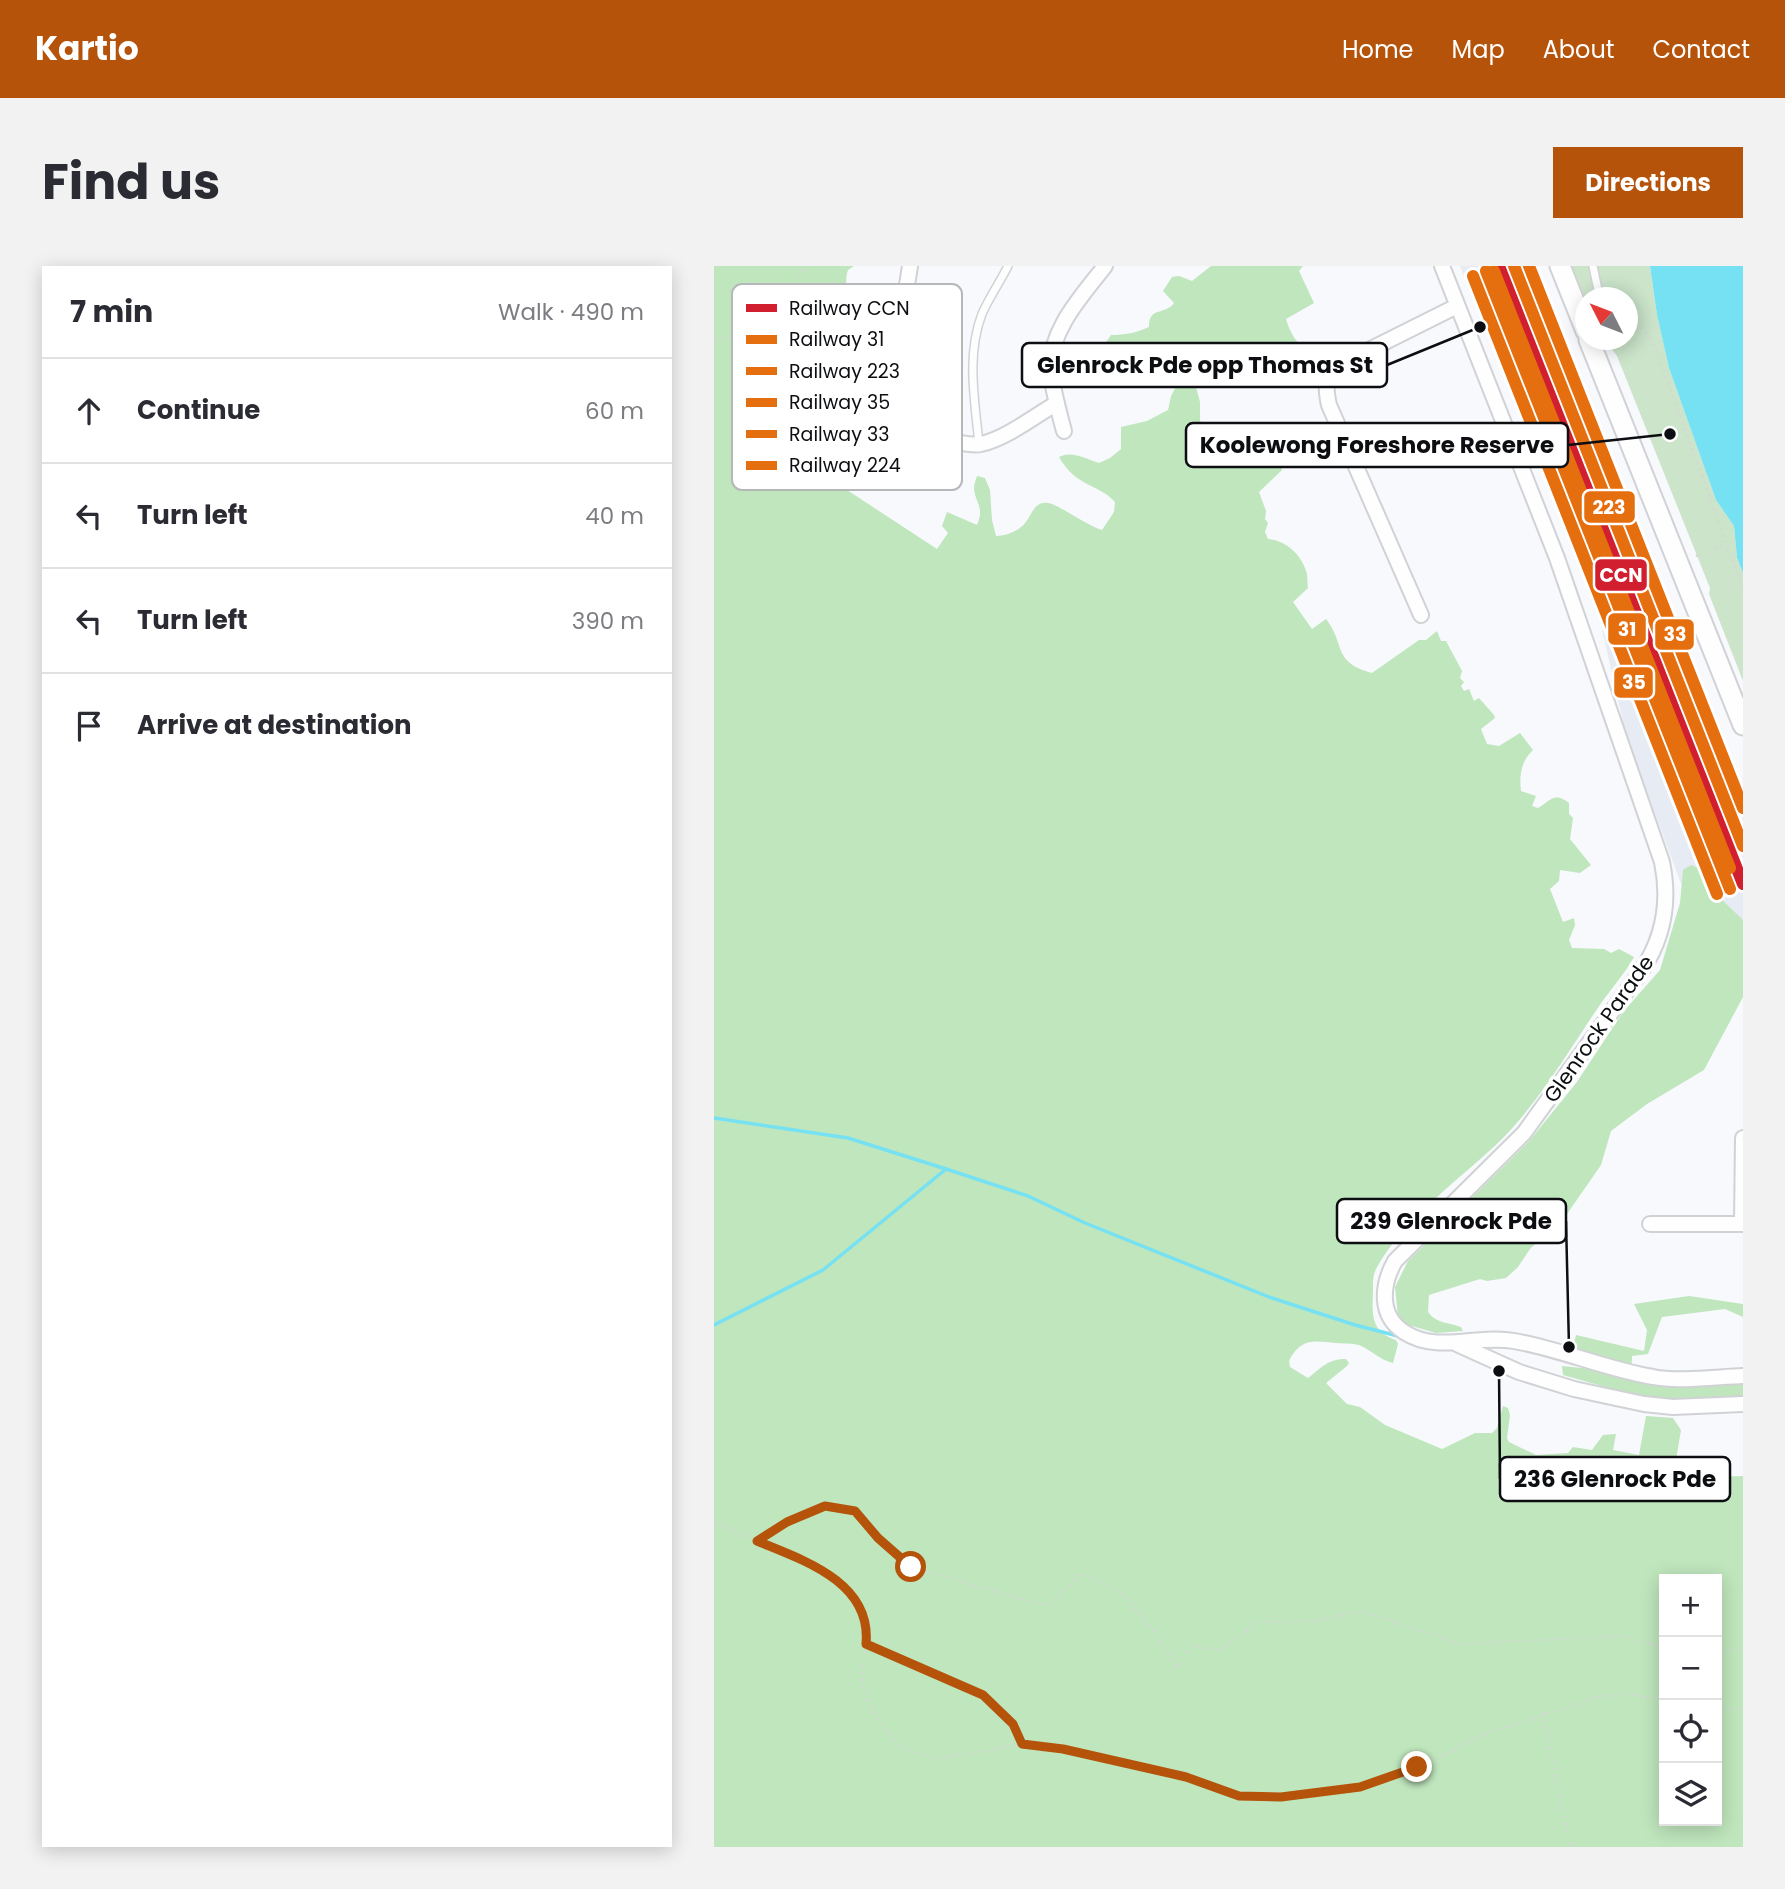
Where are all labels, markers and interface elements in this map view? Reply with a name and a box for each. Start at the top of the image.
text: Kartio [35,25,139,72]
text: Home [1342,33,1414,66]
text: Map [1452,33,1505,66]
text: About [1543,33,1614,66]
text: Contact [1652,33,1750,66]
button: Directions [1553,147,1743,218]
text: Find us [42,148,220,216]
legend [732,284,962,490]
north arrow [1575,287,1638,350]
text: 7 min [70,290,153,333]
text: Railway CCN [789,295,910,322]
text: Walk · 490 m [498,296,644,328]
text: Railway 31 [789,326,884,353]
callout: Glenrock Pde opp Thomas St [1022,343,1387,387]
text: Glenrock Pde opp Thomas St [1037,349,1373,381]
text: Railway 223 [789,358,900,385]
text: Railway 35 [789,389,890,416]
icon: ahead [70,392,108,430]
text: Continue [137,392,260,428]
text: 60 m [585,395,644,427]
text: Railway 33 [789,421,889,448]
callout: Koolewong Foreshore Reserve [1186,423,1568,467]
text: Koolewong Foreshore Reserve [1200,429,1554,461]
text: Railway 224 [789,452,901,479]
line badge: 223 [1583,490,1636,524]
text: 223 [1592,494,1626,521]
icon: left [70,497,108,535]
text: Turn left [137,497,248,533]
text: 40 m [585,500,644,532]
line badge: CCN [1594,558,1648,592]
text: CCN [1599,562,1643,589]
icon: left [70,602,108,640]
text: Turn left [137,602,248,638]
text: 390 m [572,605,644,637]
line badge: 31 [1607,612,1647,646]
text: 31 [1618,616,1636,643]
line badge: 33 [1654,618,1695,651]
text: 33 [1664,621,1687,648]
line badge: 35 [1613,666,1654,699]
text: 35 [1622,669,1646,696]
icon: arrive [70,707,108,745]
text: Arrive at destination [137,707,412,743]
street label: Glenrock Parade [1537,949,1660,1108]
callout: 239 Glenrock Pde [1337,1199,1566,1243]
text: 239 Glenrock Pde [1350,1205,1552,1237]
callout: 236 Glenrock Pde [1500,1457,1730,1501]
text: 236 Glenrock Pde [1514,1463,1716,1495]
route start [895,1551,926,1582]
map controls [1659,1574,1722,1826]
button: + [1659,1574,1722,1637]
button: − [1659,1637,1722,1700]
button: locate [1659,1700,1722,1763]
route end [1401,1751,1432,1782]
button: layers [1659,1763,1722,1826]

